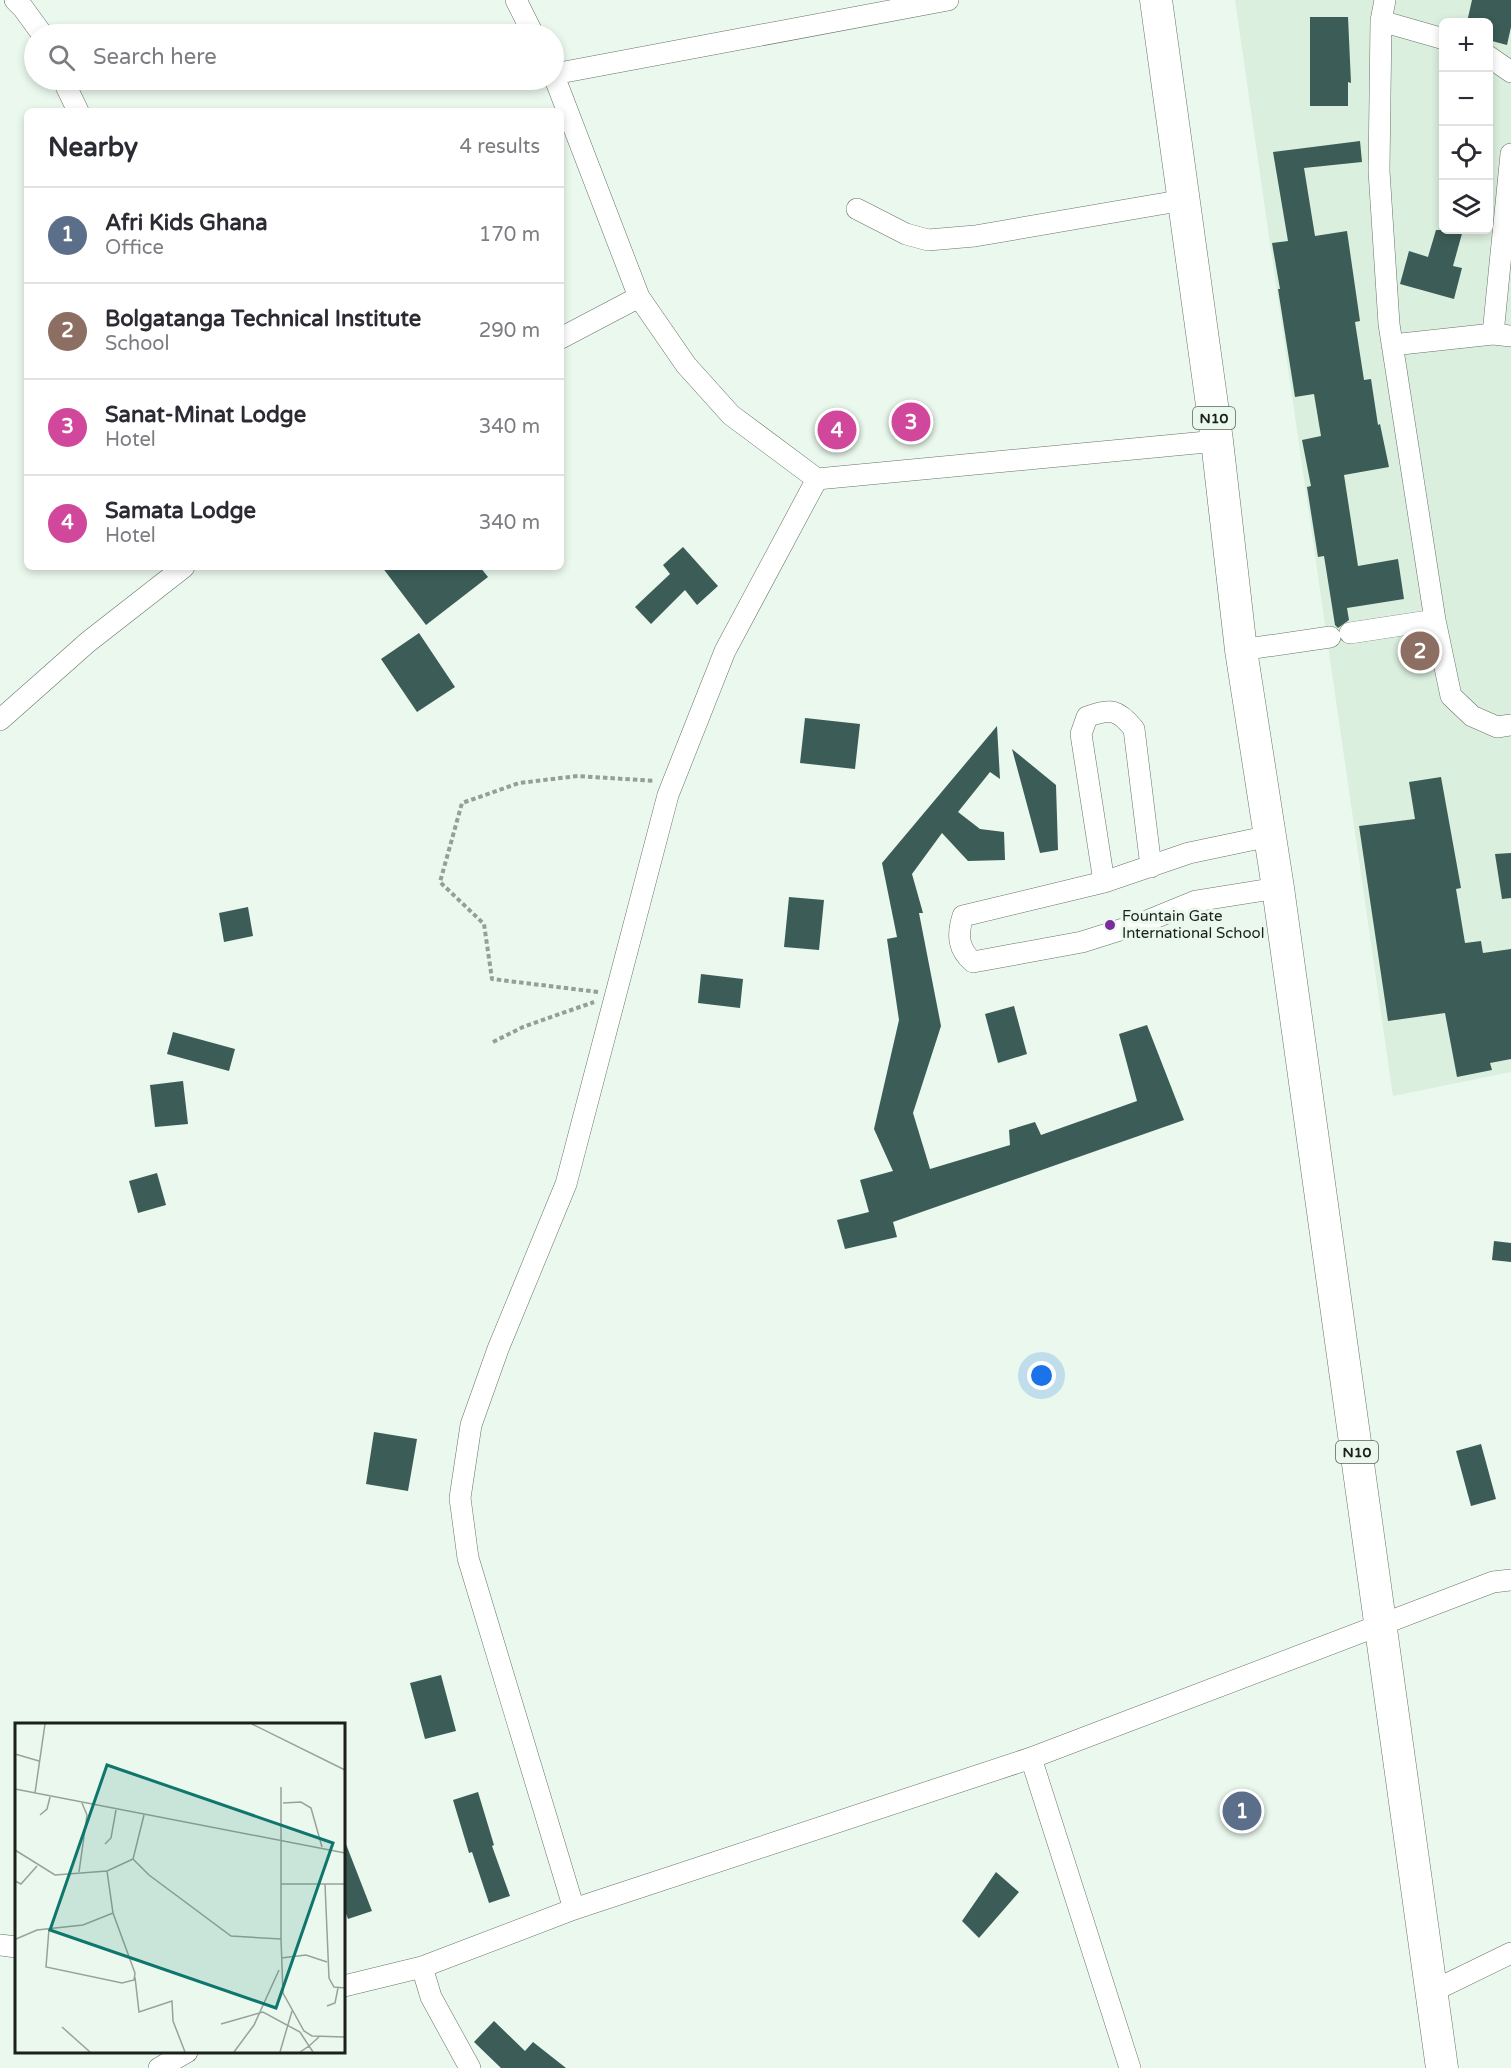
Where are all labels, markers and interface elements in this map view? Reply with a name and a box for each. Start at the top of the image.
map controls [1439,18,1493,234]
button: + [1439,18,1493,72]
search box [24,24,564,90]
icon: search [45,41,78,74]
text: Search here [93,44,217,70]
button: − [1439,72,1493,126]
button: locate [1439,126,1493,180]
text: Nearby [48,132,138,163]
text: 4 results [460,135,540,159]
button: layers [1439,180,1493,234]
text: Afri Kids Ghana [105,210,268,236]
text: 1 [61,223,74,247]
text: 170 m [479,223,540,247]
text: Office [105,236,164,260]
text: Bolgatanga Technical Institute [105,306,421,332]
text: 2 [61,319,74,343]
text: 290 m [479,319,540,343]
text: School [105,332,169,356]
pin: 3 [892,400,930,444]
text: Sanat-Minat Lodge [105,402,306,428]
road number: N10 [1193,407,1235,429]
pin: 4 [818,408,856,452]
text: 3 [61,415,74,439]
text: 340 m [479,415,540,439]
text: Hotel [105,428,156,452]
text: Samata Lodge [105,498,256,524]
text: 4 [61,511,74,535]
text: 340 m [479,511,540,535]
text: Hotel [105,524,156,548]
pin: 2 [1400,628,1440,674]
place label: Fountain Gate International School [1122,907,1264,942]
marker: Fountain Gate International School [1103,918,1117,932]
your location [1027,1361,1056,1390]
road number: N10 [1336,1441,1378,1463]
inset map [15,1723,345,2053]
pin: 1 [1222,1788,1262,1834]

